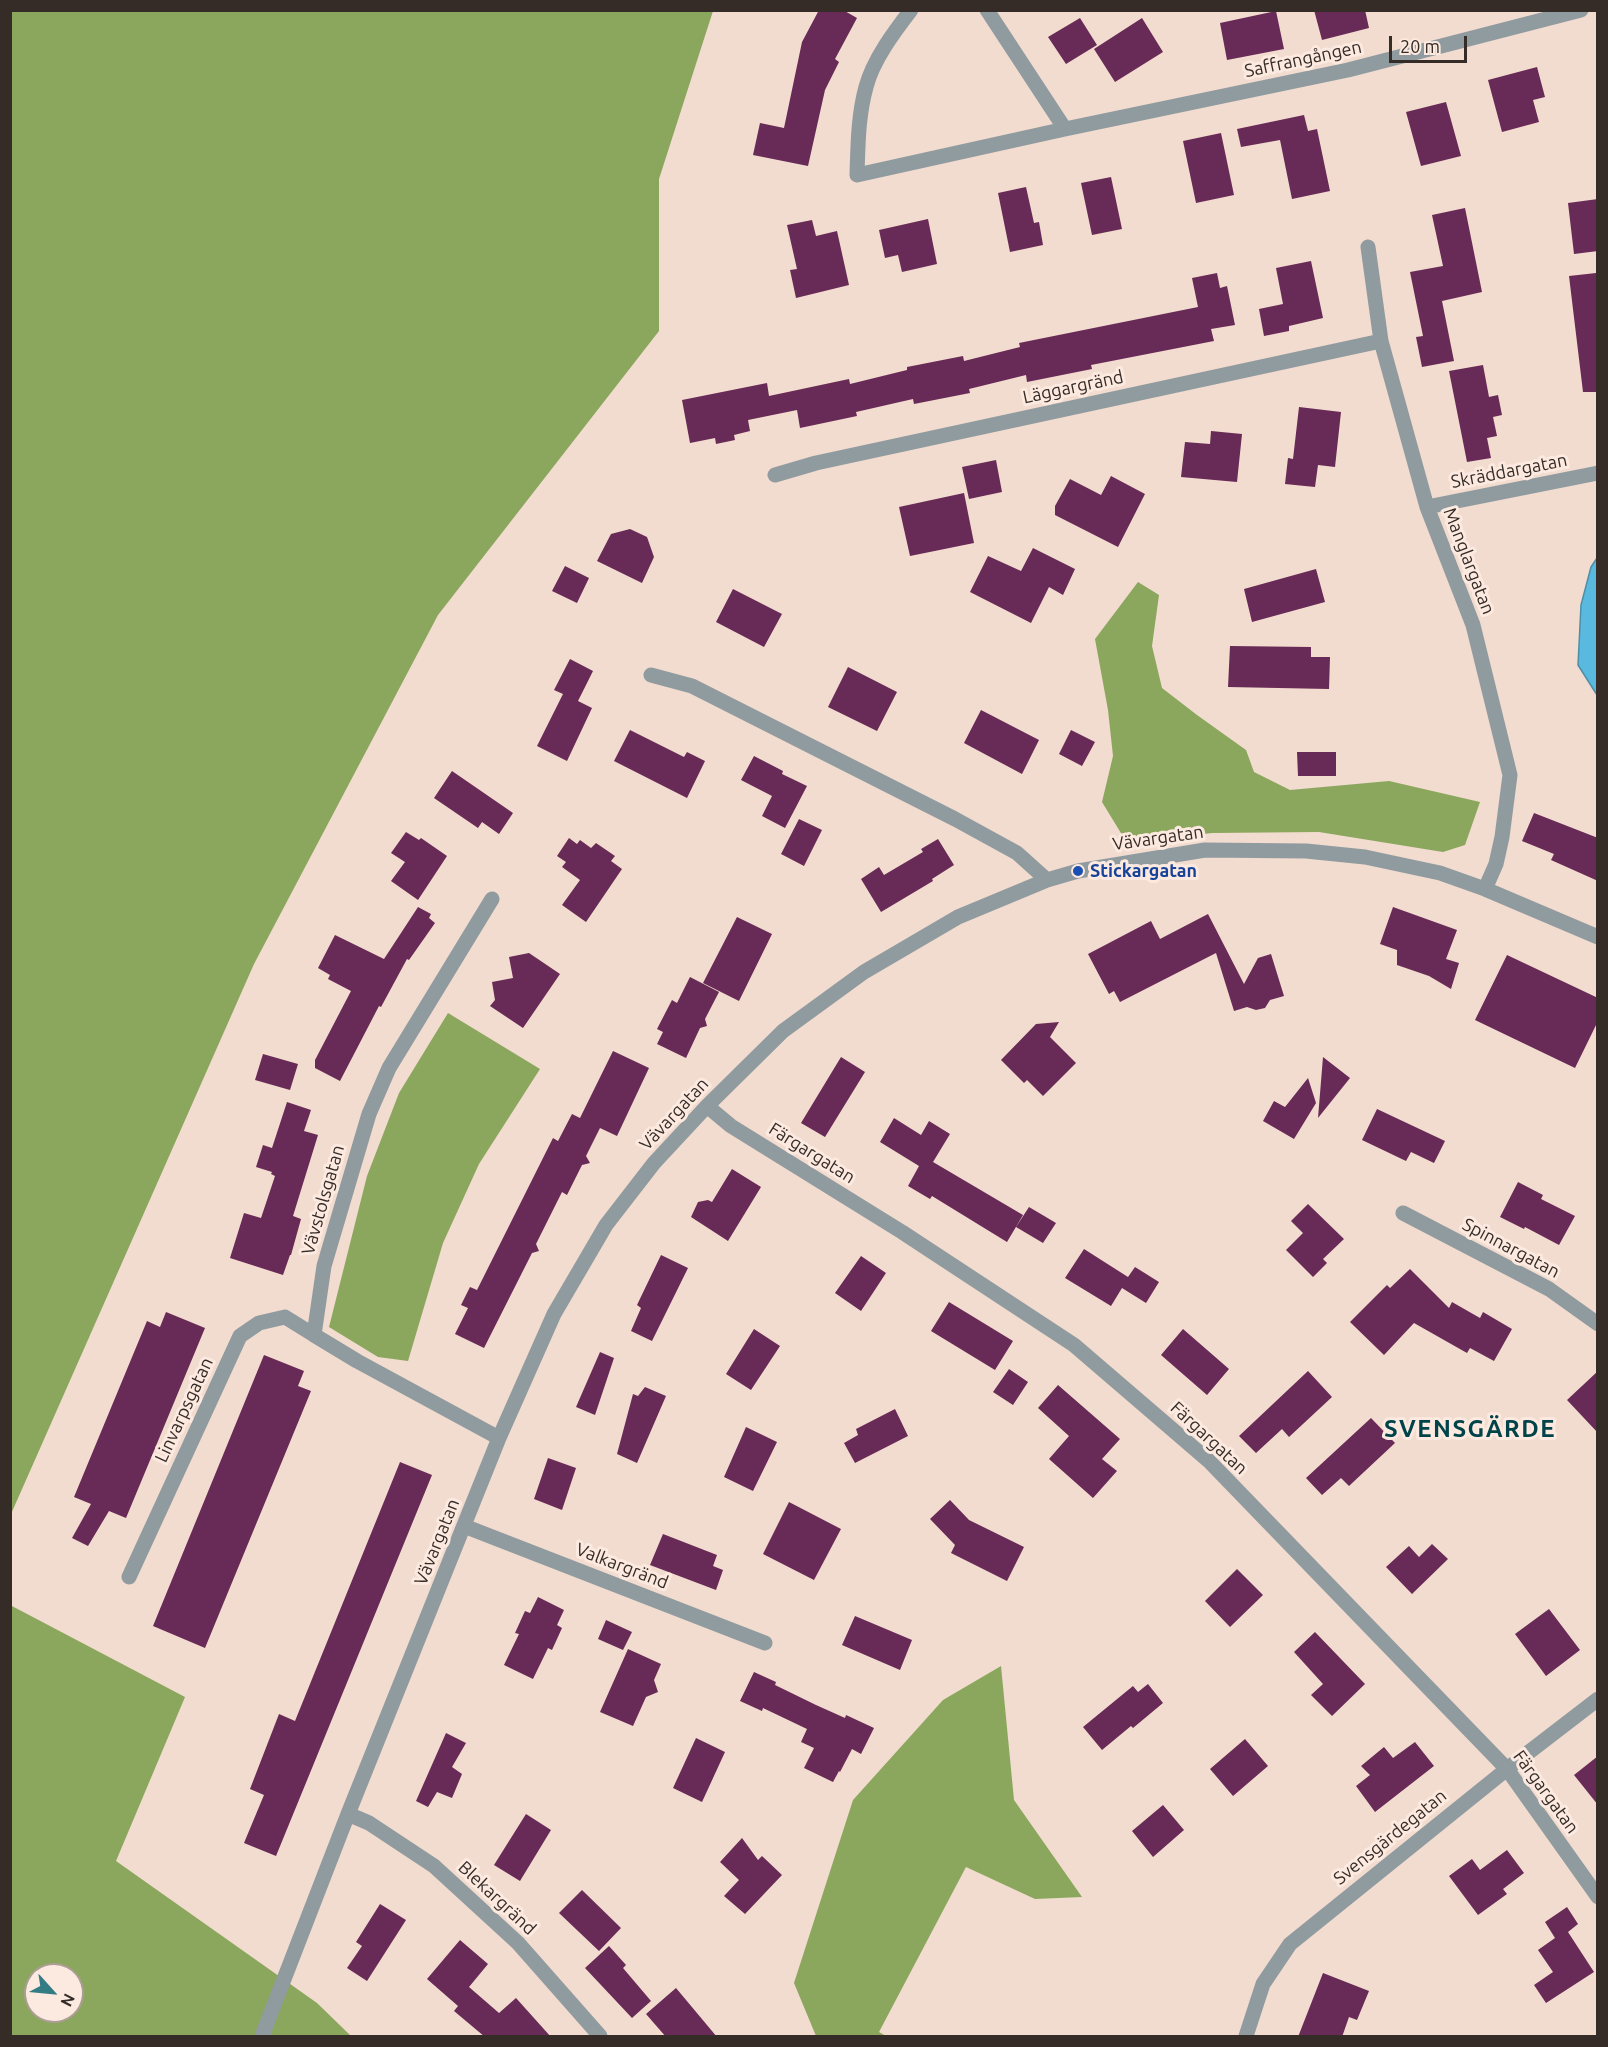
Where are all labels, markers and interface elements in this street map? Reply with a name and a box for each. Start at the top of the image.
scale bar [1392,24,1470,62]
street label: Saffrangången [1242,36,1364,82]
text: 20 m [1400,36,1440,56]
street label: Läggargränd [1021,366,1125,408]
street label: Skräddargatan [1449,449,1569,493]
street label: Manglargatan [1439,505,1499,617]
street label: Vävargatan [1111,821,1205,855]
place label: Stickargatan [1090,860,1197,882]
marker: Stickargatan [1071,864,1085,878]
street label: Vävargatan [635,1073,713,1155]
street label: Färgargatan [765,1118,859,1188]
street label: Vävstolsgatan [297,1143,349,1257]
street label: Spinnargatan [1459,1213,1563,1283]
street label: Linvarpsgatan [150,1354,218,1466]
street label: Färgargatan [1166,1397,1252,1479]
district label: SVENSGÄRDE [1384,1415,1556,1443]
street label: Vävargatan [410,1496,464,1588]
street label: Valkargränd [573,1538,671,1594]
street label: Färgargatan [1509,1746,1583,1838]
street label: Svensgärdegatan [1329,1785,1451,1889]
street label: Blekargränd [454,1857,540,1939]
north arrow [24,1963,84,2023]
text: N [58,1991,79,2010]

